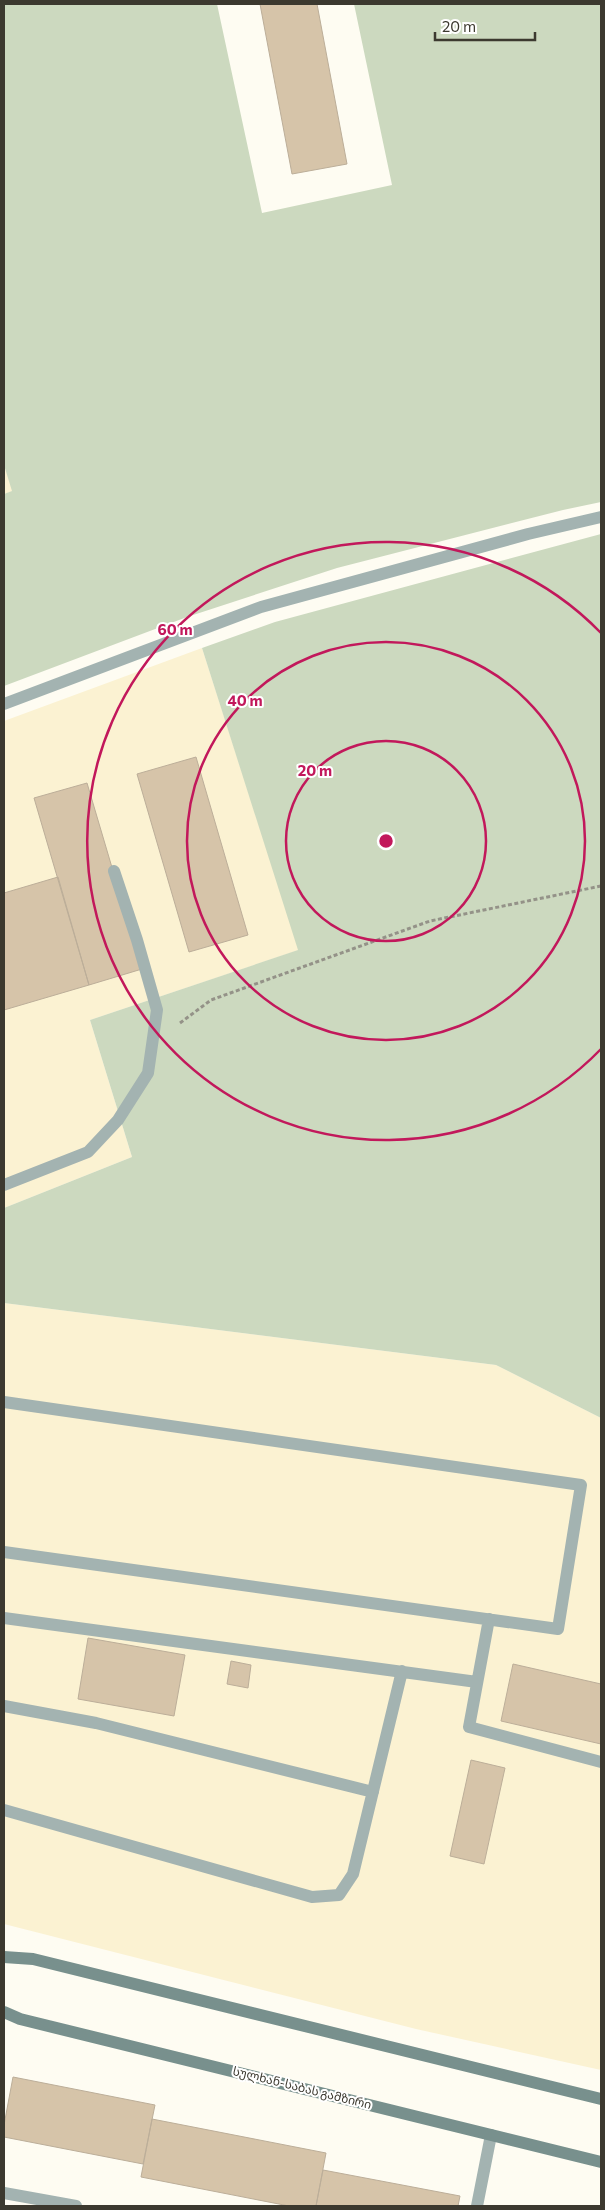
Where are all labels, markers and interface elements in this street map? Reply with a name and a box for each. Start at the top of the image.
scale bar [435,10,535,42]
text: 20 m [442,17,476,35]
text: 60 m [157,620,193,638]
text: 40 m [227,691,263,709]
text: 20 m [298,761,332,779]
centre of rings [377,832,395,850]
street label: სულხან-საბას გამზირი [231,2063,373,2113]

